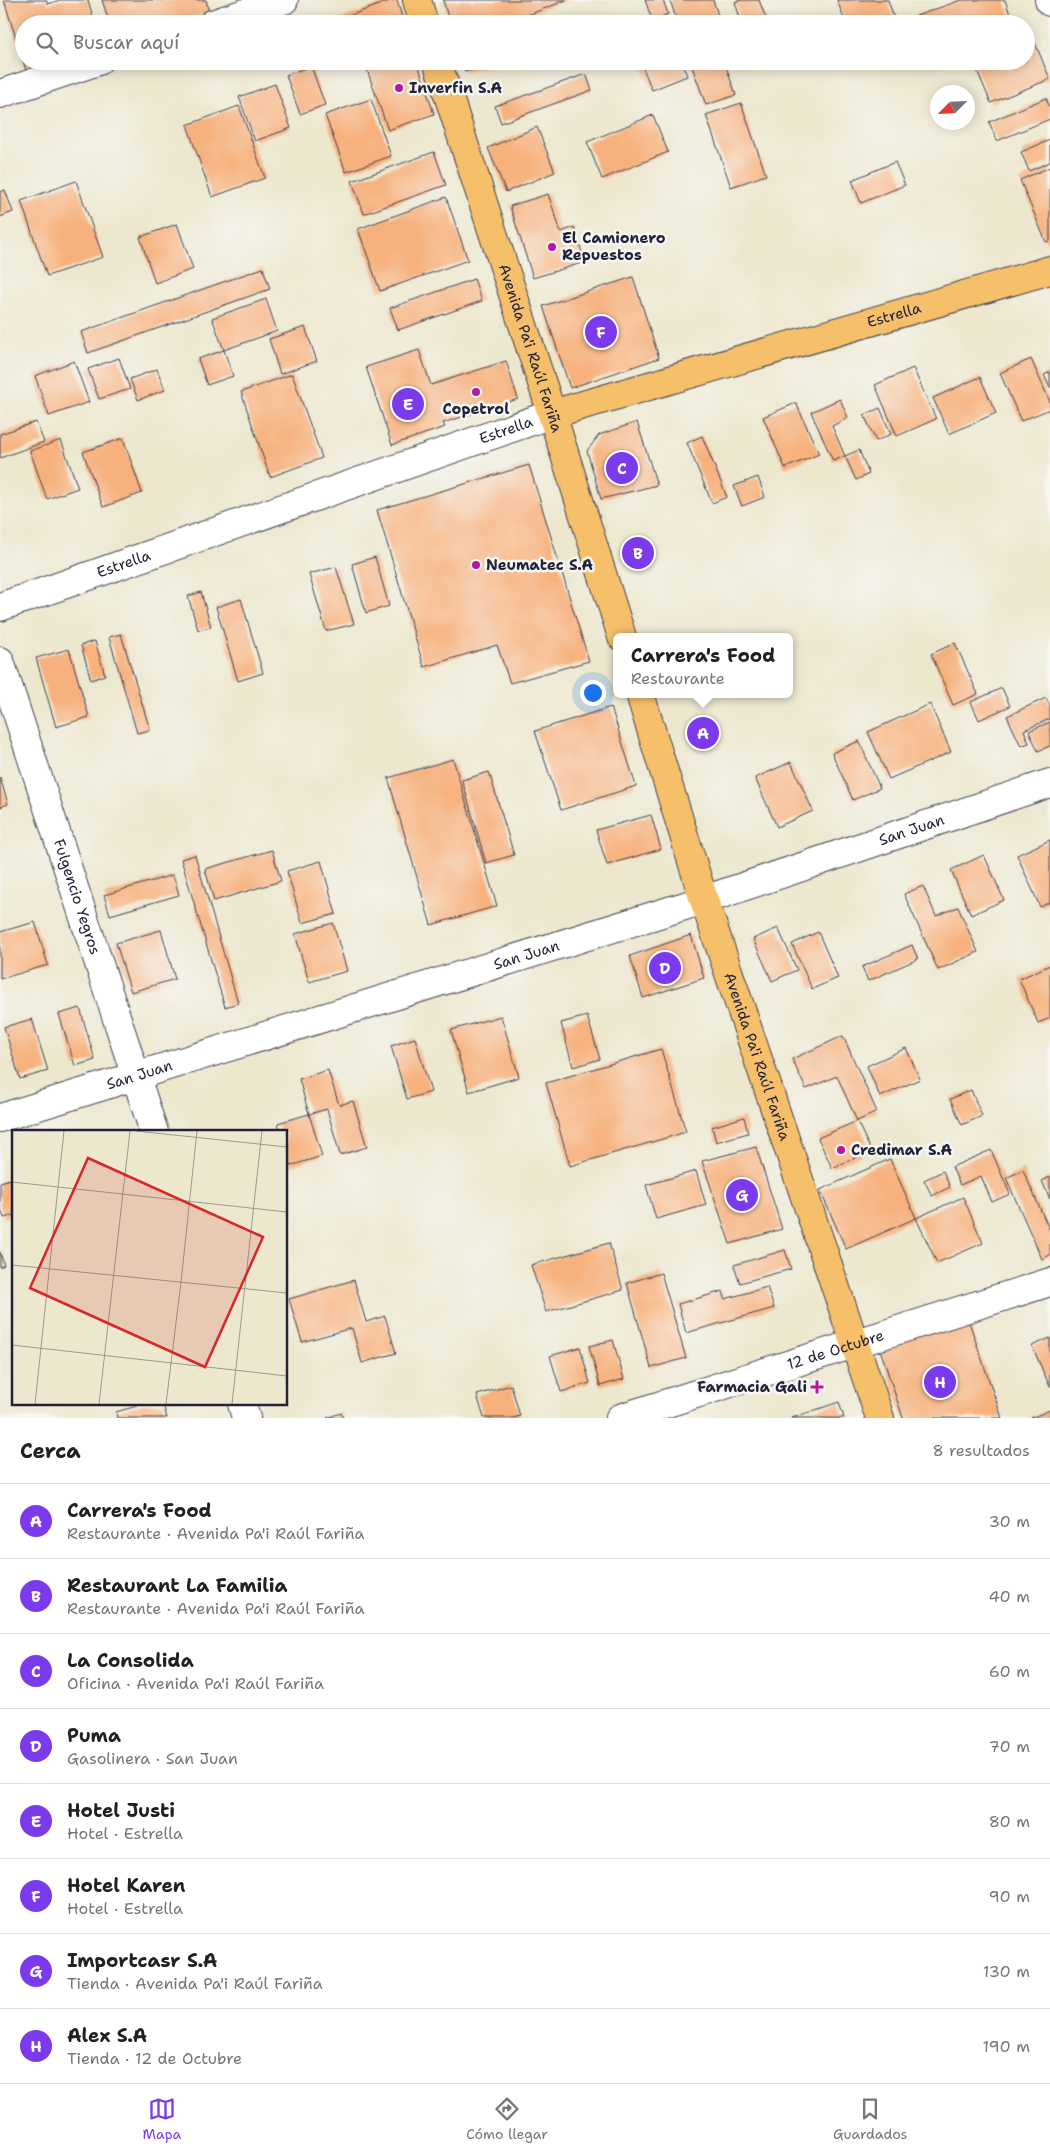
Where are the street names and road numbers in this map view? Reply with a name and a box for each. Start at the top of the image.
street label: Avenida Pa'i Raúl Fariña [494,261,567,436]
street label: Estrella [865,298,924,332]
street label: Estrella [476,411,536,449]
street label: Estrella [94,545,154,582]
street label: San Juan [876,810,947,850]
street label: Fulgencio Yegros [49,836,105,957]
street label: San Juan [491,935,562,975]
street label: Avenida Pa'i Raúl Fariña [719,970,795,1144]
street label: San Juan [104,1055,175,1094]
street label: 12 de Octubre [785,1325,886,1375]

